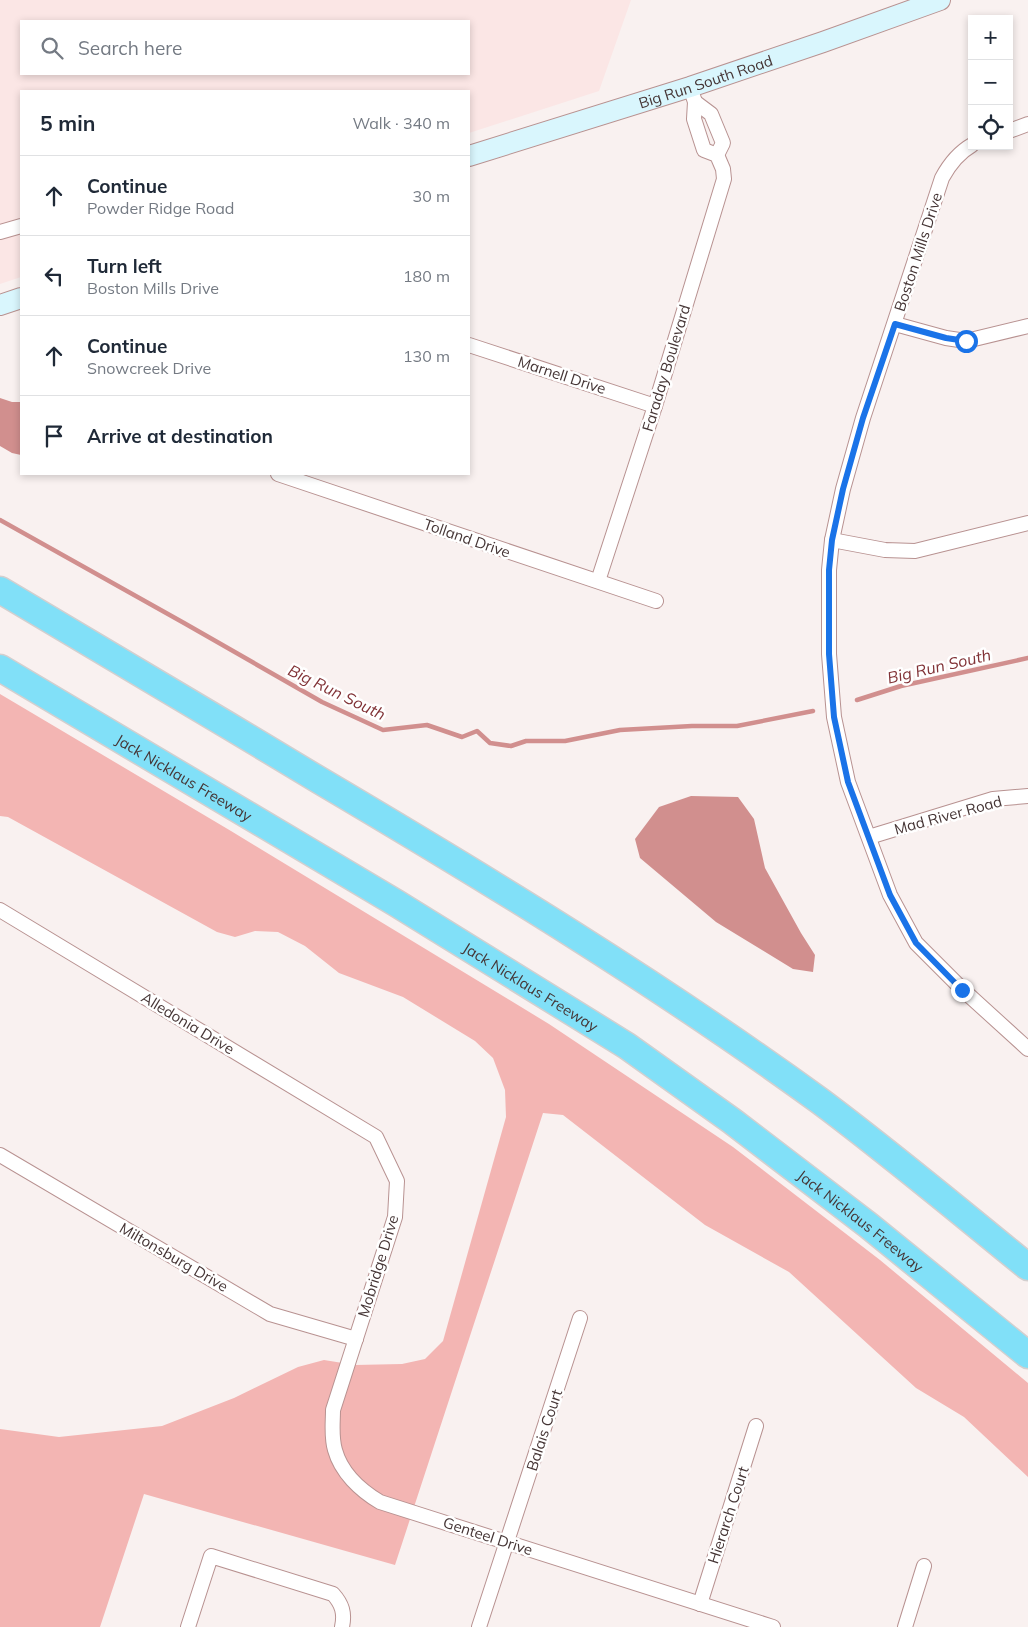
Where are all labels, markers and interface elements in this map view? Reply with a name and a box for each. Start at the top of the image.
map controls [968,15,1013,150]
button: + [968,15,1013,60]
search box [20,20,470,75]
icon: search [38,34,66,62]
text: Search here [78,36,182,60]
street label: Big Run South Road [636,50,775,112]
button: − [968,60,1013,105]
button: locate [968,105,1013,150]
text: 5 min [40,110,95,136]
text: Walk · 340 m [352,113,450,133]
text: Continue [87,174,167,198]
icon: ahead [40,182,68,210]
text: 30 m [413,186,450,206]
street label: Boston Mills Drive [890,190,946,314]
text: Powder Ridge Road [87,198,234,218]
text: Turn left [87,254,162,278]
icon: left [40,262,68,290]
text: 180 m [403,266,450,286]
text: Boston Mills Drive [87,278,219,298]
street label: Faraday Boulevard [638,302,694,434]
route start [955,330,978,353]
text: Continue [87,334,167,358]
icon: ahead [40,342,68,370]
text: 130 m [403,346,450,366]
street label: Marnell Drive [516,352,608,398]
text: Snowcreek Drive [87,358,211,378]
icon: arrive [40,422,68,450]
text: Arrive at destination [87,424,273,448]
street label: Tolland Drive [421,514,513,562]
water label: Big Run South [885,644,993,688]
water label: Big Run South [285,660,389,724]
street label: Jack Nicklaus Freeway [112,729,256,825]
street label: Mad River Road [892,791,1004,839]
street label: Jack Nicklaus Freeway [460,937,602,1035]
route end [951,979,974,1002]
street label: Alledonia Drive [138,988,238,1058]
street label: Jack Nicklaus Freeway [794,1165,928,1276]
street label: Mobridge Drive [353,1213,403,1319]
street label: Miltonsburg Drive [116,1218,232,1296]
street label: Balais Court [522,1387,566,1473]
street label: Hierarch Court [703,1464,753,1566]
street label: Genteel Drive [441,1513,535,1559]

